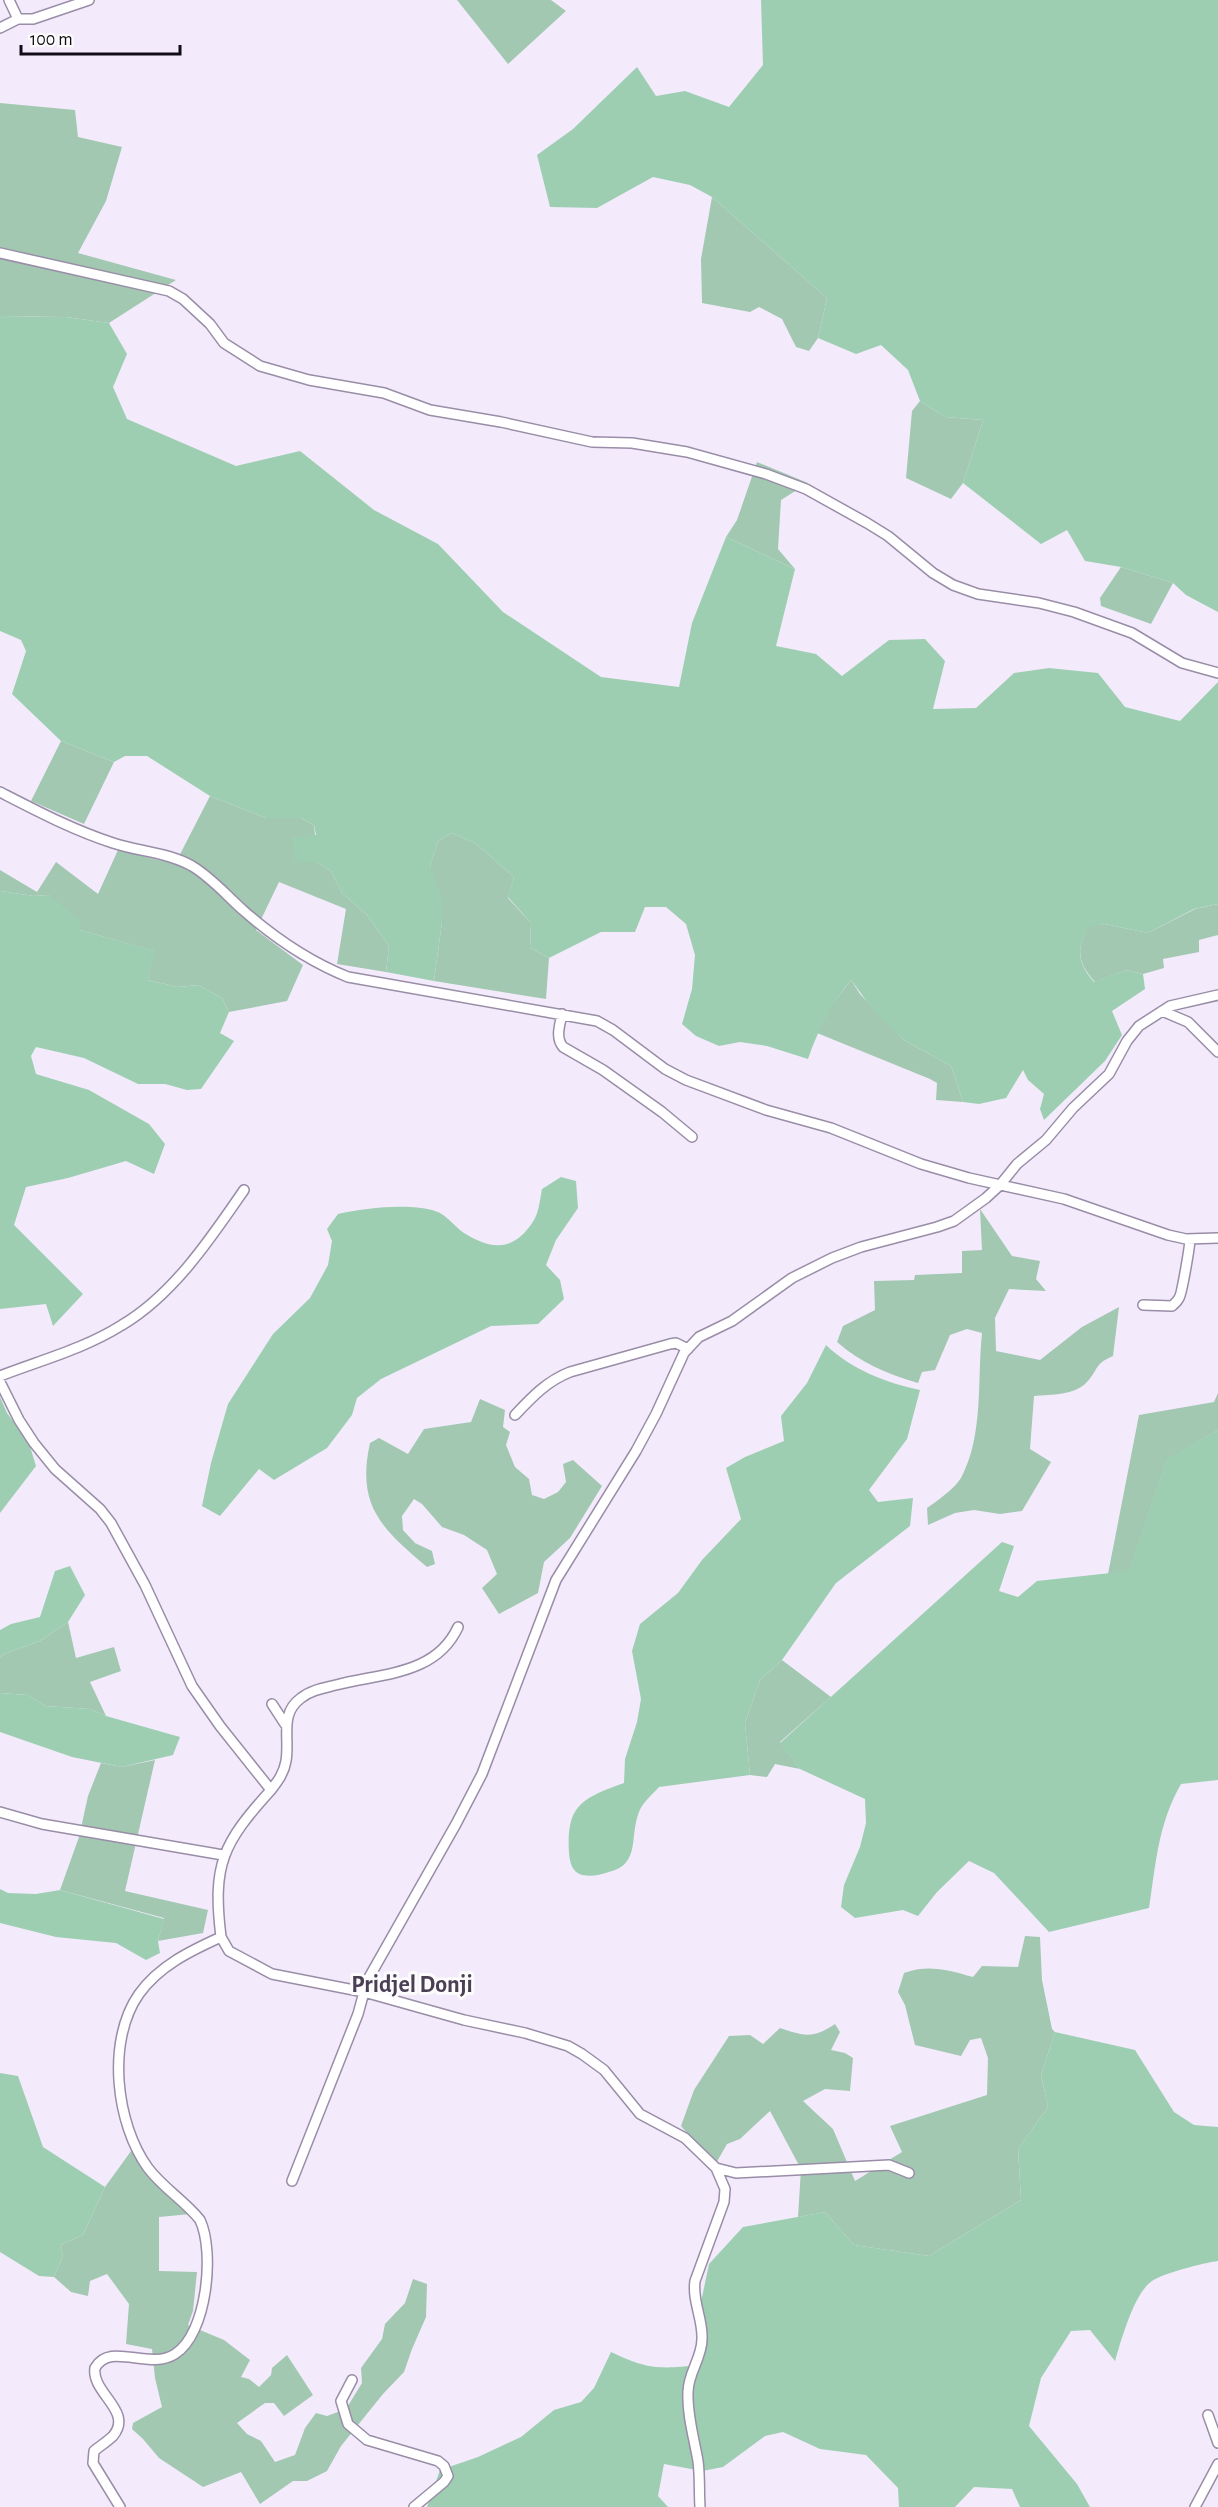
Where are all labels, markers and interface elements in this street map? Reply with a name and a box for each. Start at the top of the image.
scale bar [21,18,180,56]
text: 100 m [30,31,73,49]
district label: Pridjel Donji [351,1973,473,1997]

